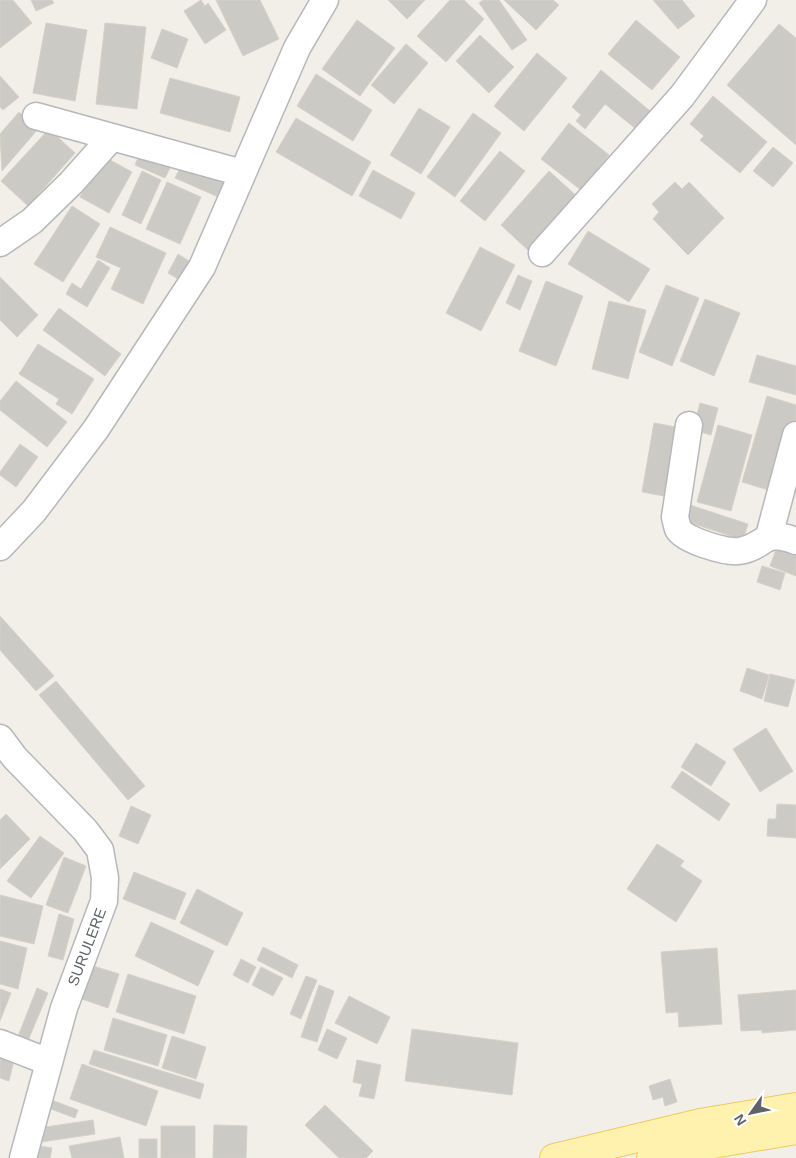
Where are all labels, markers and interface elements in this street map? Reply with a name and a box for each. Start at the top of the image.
street label: SURULERE [64,906,109,988]
north arrow [726,1088,776,1138]
text: N [731,1111,750,1129]

